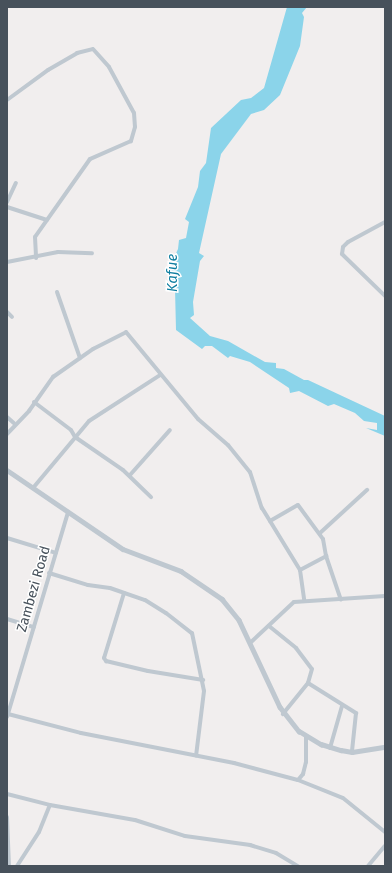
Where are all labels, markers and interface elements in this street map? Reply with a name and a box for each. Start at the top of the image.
water label: Kafue [164,254,182,292]
street label: Zambezi Road [14,544,54,634]

